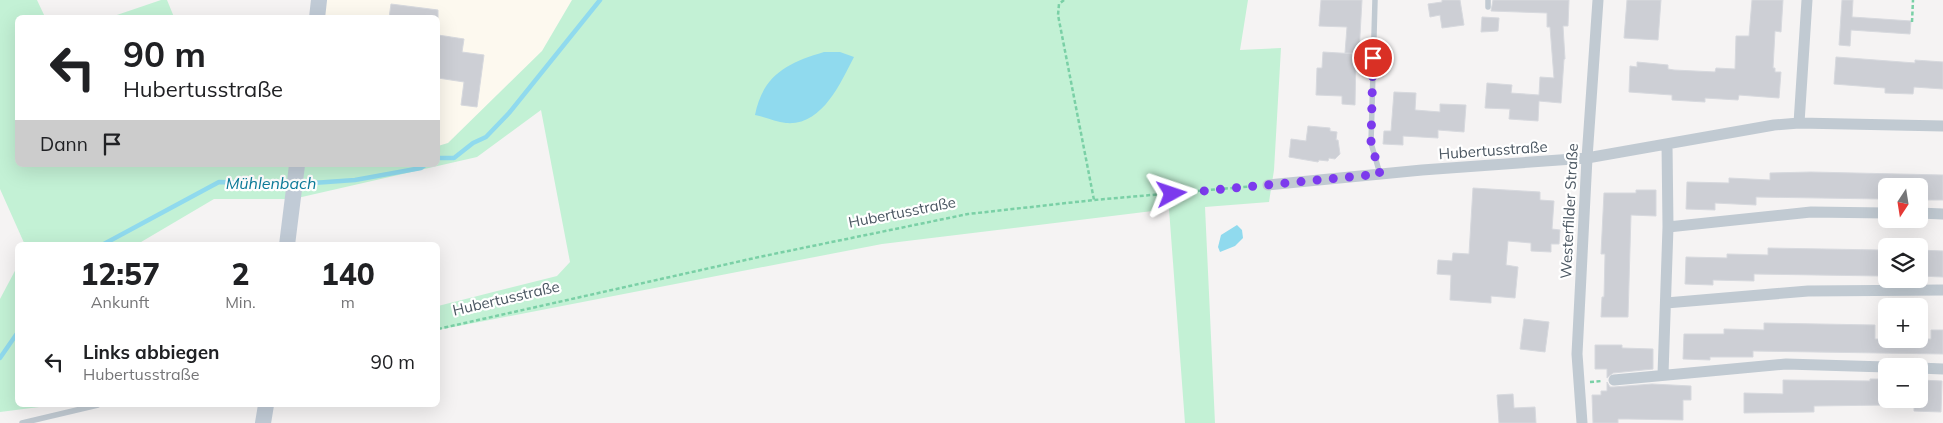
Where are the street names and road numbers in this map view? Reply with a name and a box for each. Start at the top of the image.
street label: Hubertusstraße [1438,137,1548,163]
street label: Westerfilder Straße [1556,143,1582,279]
street label: Hubertusstraße [847,192,957,232]
street label: Hubertusstraße [451,276,561,320]

